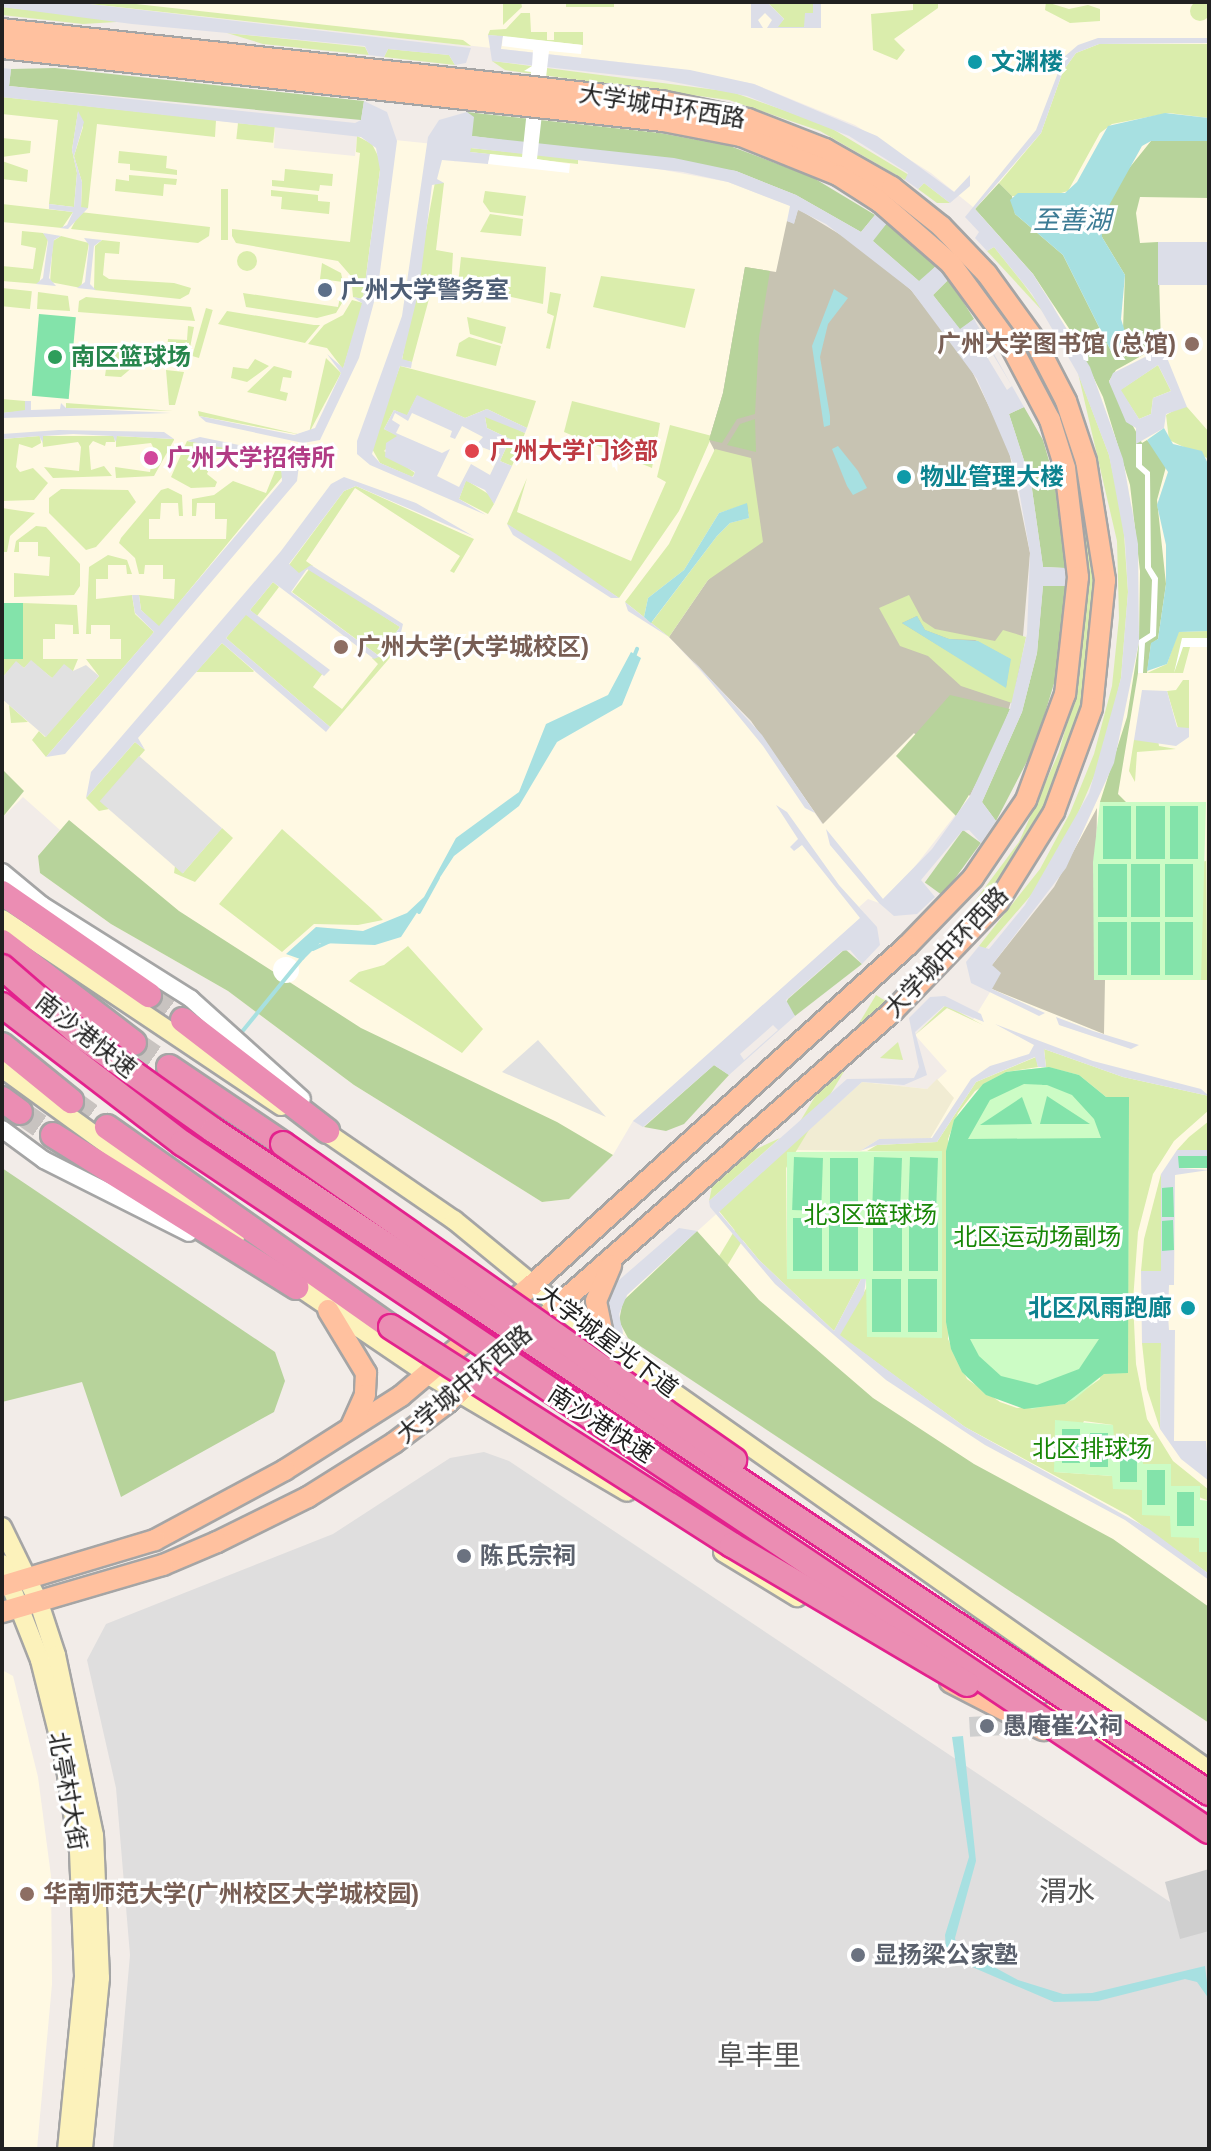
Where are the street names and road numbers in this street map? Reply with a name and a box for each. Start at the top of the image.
street label: 大学城中环西路 [577,79,747,133]
street label: 大学城中环西路 [878,881,1014,1023]
street label: 南沙港快速 [30,987,142,1083]
street label: 大学城星光下道 [532,1279,684,1403]
street label: 大学城中环西路 [390,1319,538,1449]
street label: 南沙港快速 [543,1379,659,1469]
street label: 北亭村大街 [43,1729,93,1853]

